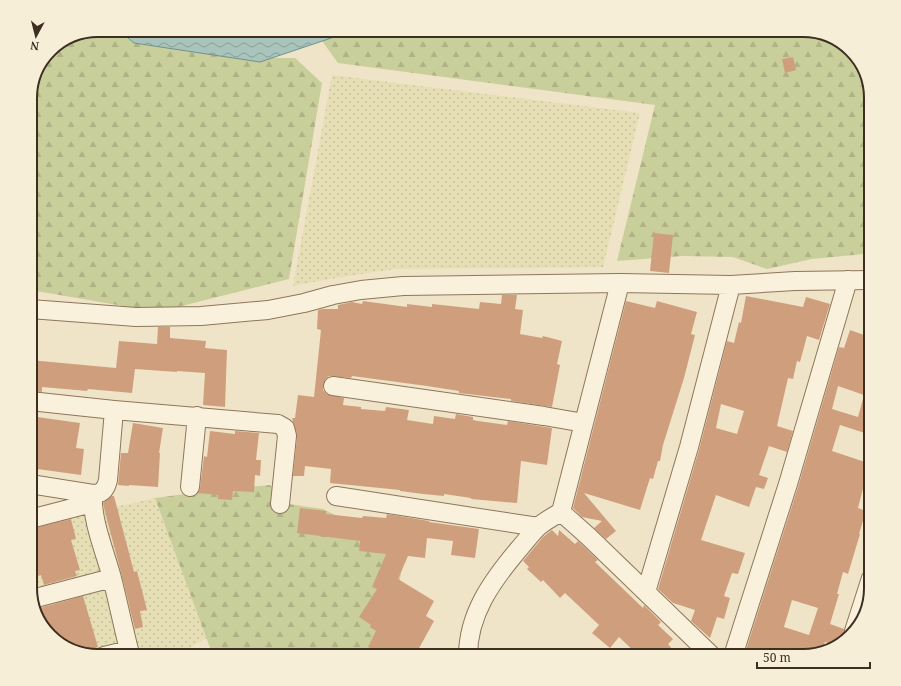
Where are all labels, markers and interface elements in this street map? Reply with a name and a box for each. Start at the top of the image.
north arrow [16,16,56,56]
text: N [29,38,40,54]
scale bar [757,644,870,670]
text: 50 m [763,649,791,666]

